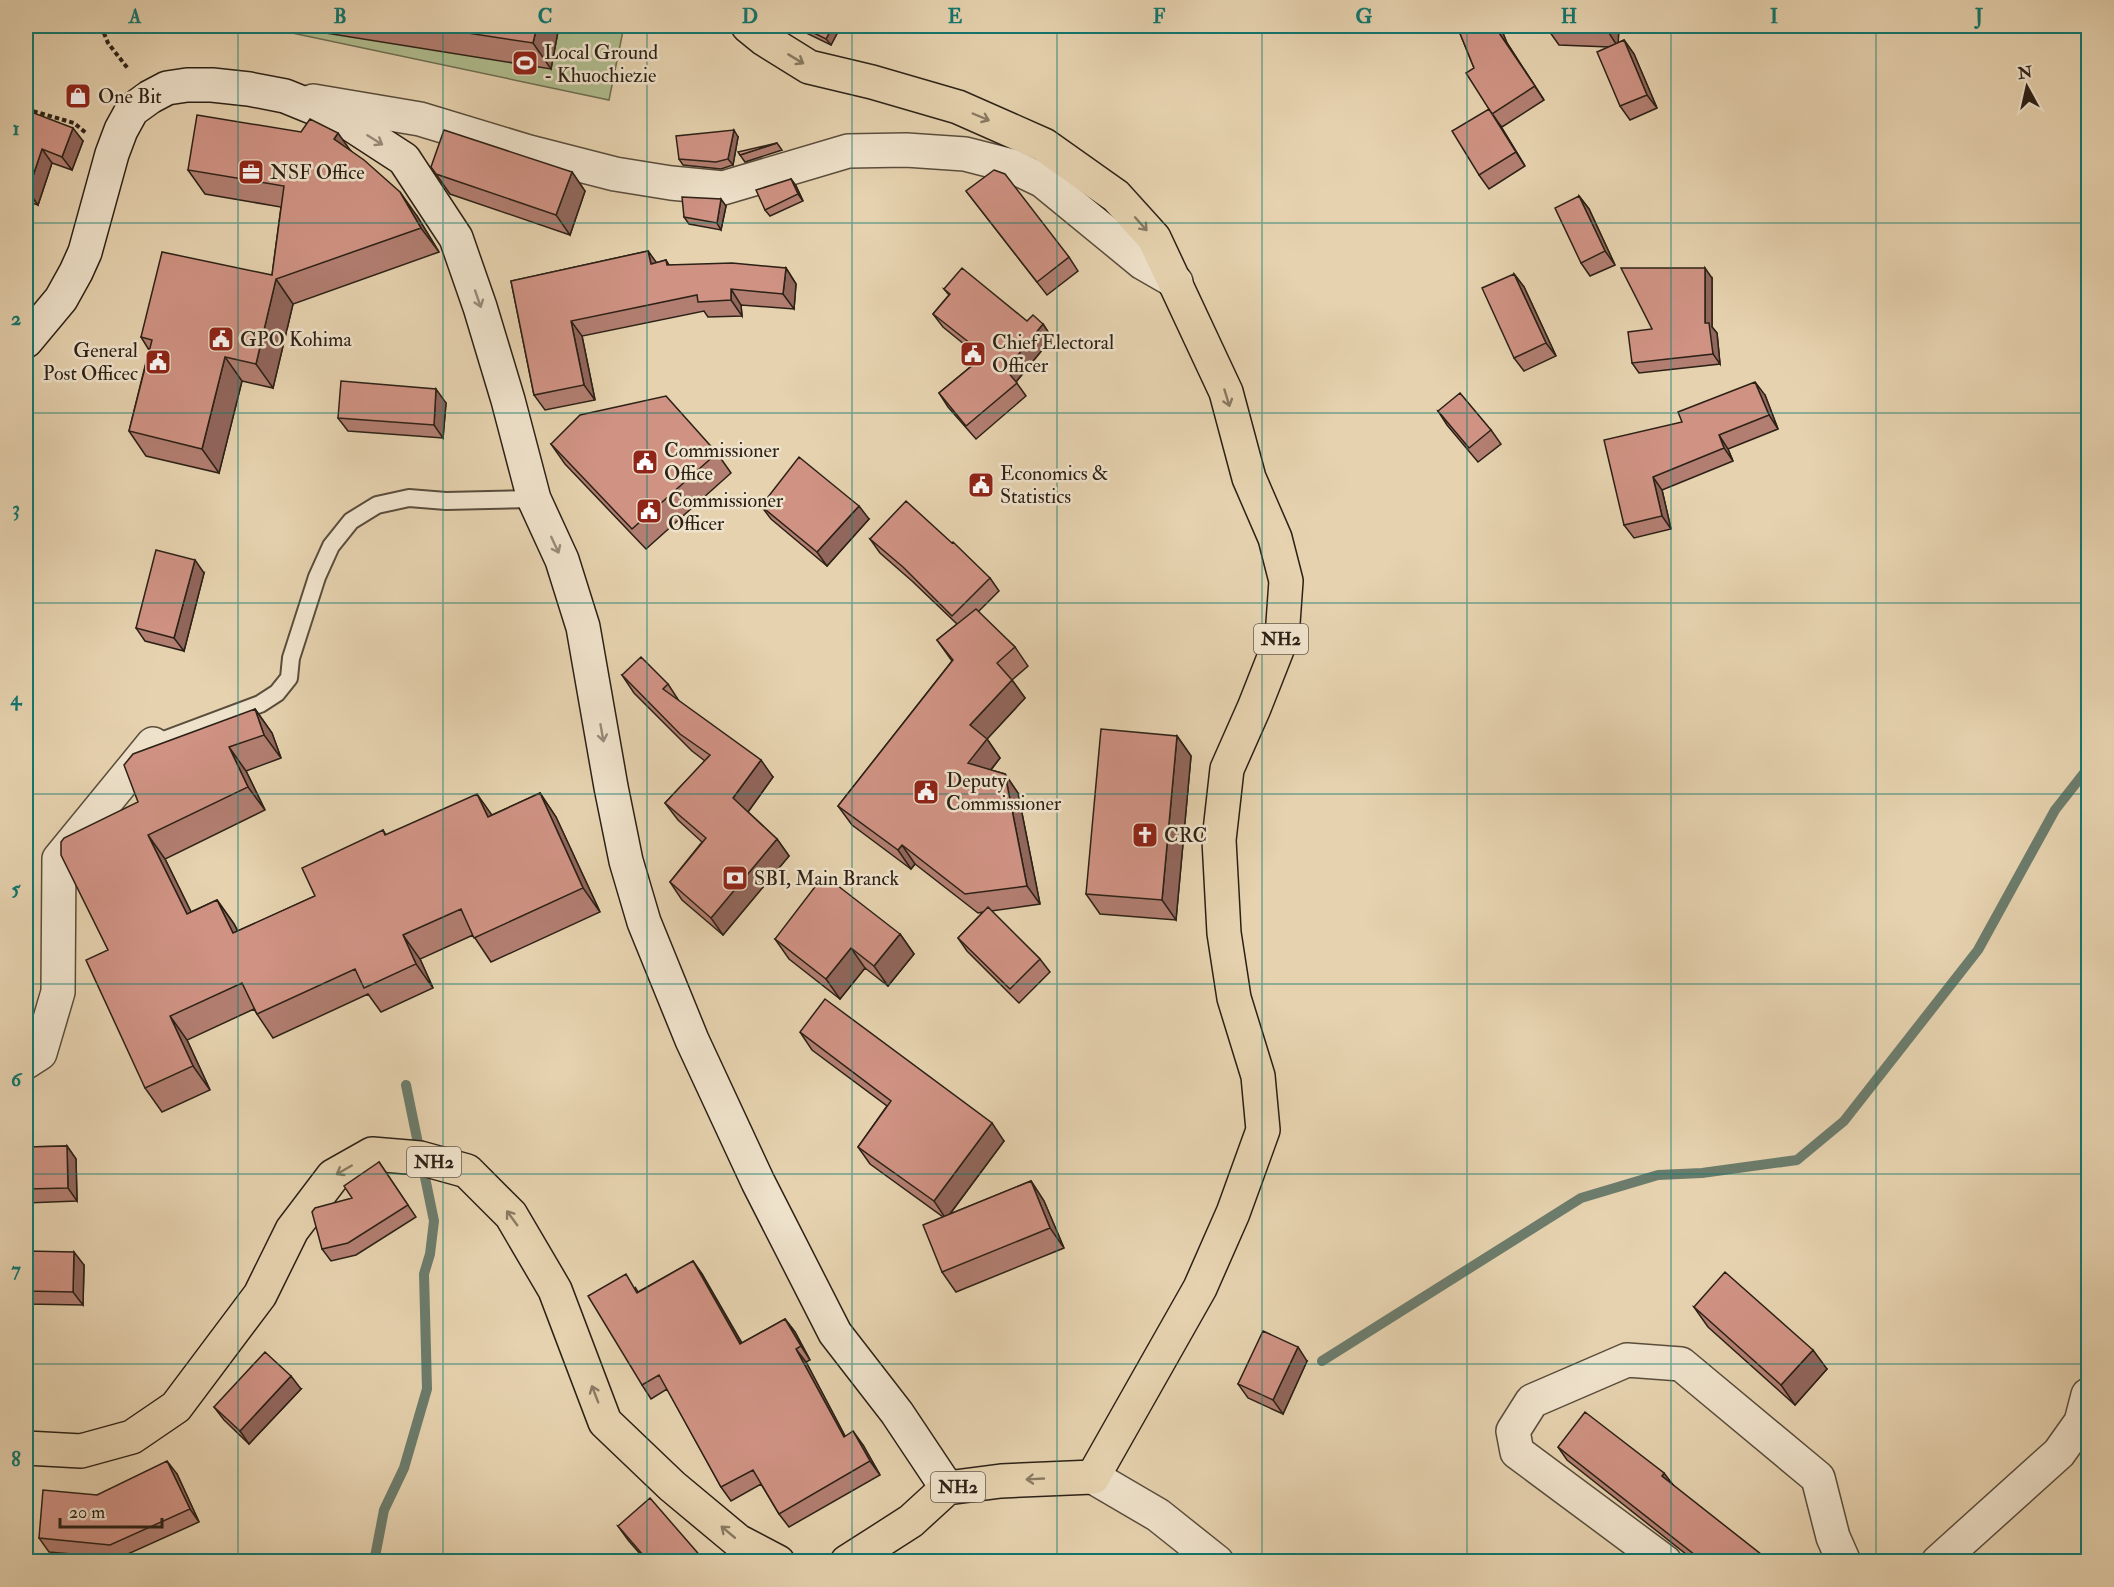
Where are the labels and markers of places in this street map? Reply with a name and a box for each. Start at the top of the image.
place label: Local Ground - Khuochiezie [544,40,658,88]
sports icon: Local Ground - Khuochiezie [510,48,540,78]
shop icon: One Bit [63,81,93,111]
place label: One Bit [98,84,162,109]
office icon: NSF Office [236,157,266,187]
place label: NSF Office [270,160,365,185]
public building icon: GPO Kohima [206,324,236,354]
place label: GPO Kohima [240,327,352,352]
place label: Chief Electoral Officer [992,330,1114,378]
place label: General Post Officec [43,338,138,386]
public building icon: Chief Electoral Officer [958,339,988,369]
public building icon: General Post Officec [143,347,173,377]
place label: Commissioner Office [664,438,780,486]
public building icon: Commissioner Office [630,447,660,477]
place label: Economics & Statistics [1000,461,1109,509]
public building icon: Economics & Statistics [966,470,996,500]
place label: Commissioner Officer [668,488,784,536]
public building icon: Commissioner Officer [634,496,664,526]
place label: Deputy Commissioner [946,768,1062,816]
public building icon: Deputy Commissioner [911,777,941,807]
church icon: CRC [1130,820,1160,850]
place label: CRC [1164,823,1207,848]
bank icon: SBI, Main Branck [720,863,750,893]
place label: SBI, Main Branck [754,866,900,891]

